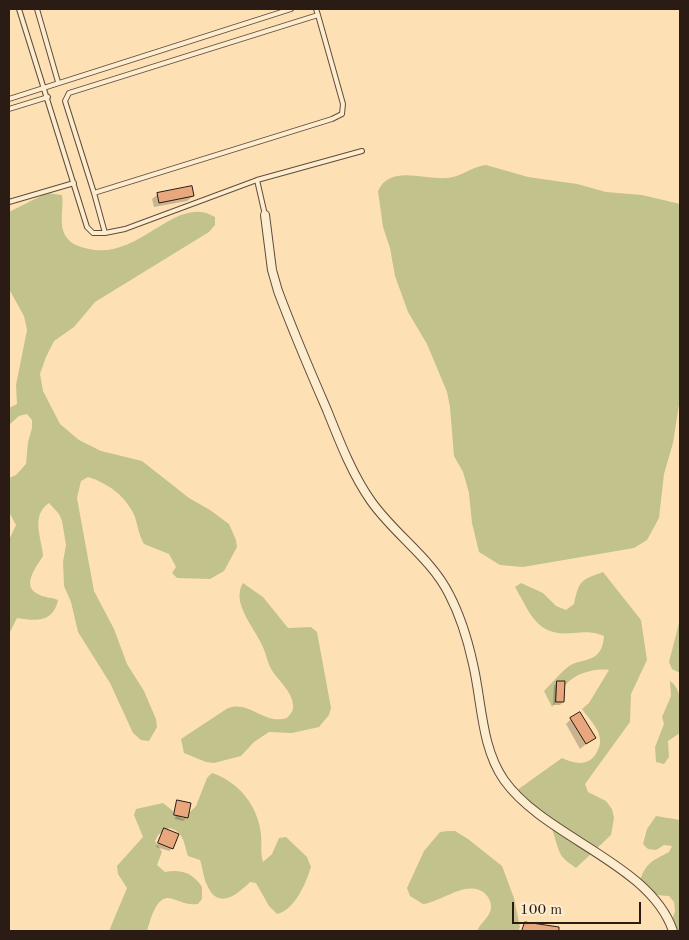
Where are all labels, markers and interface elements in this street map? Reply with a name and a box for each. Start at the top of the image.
scale bar [514,892,643,924]
text: 100 m [520,903,562,918]

